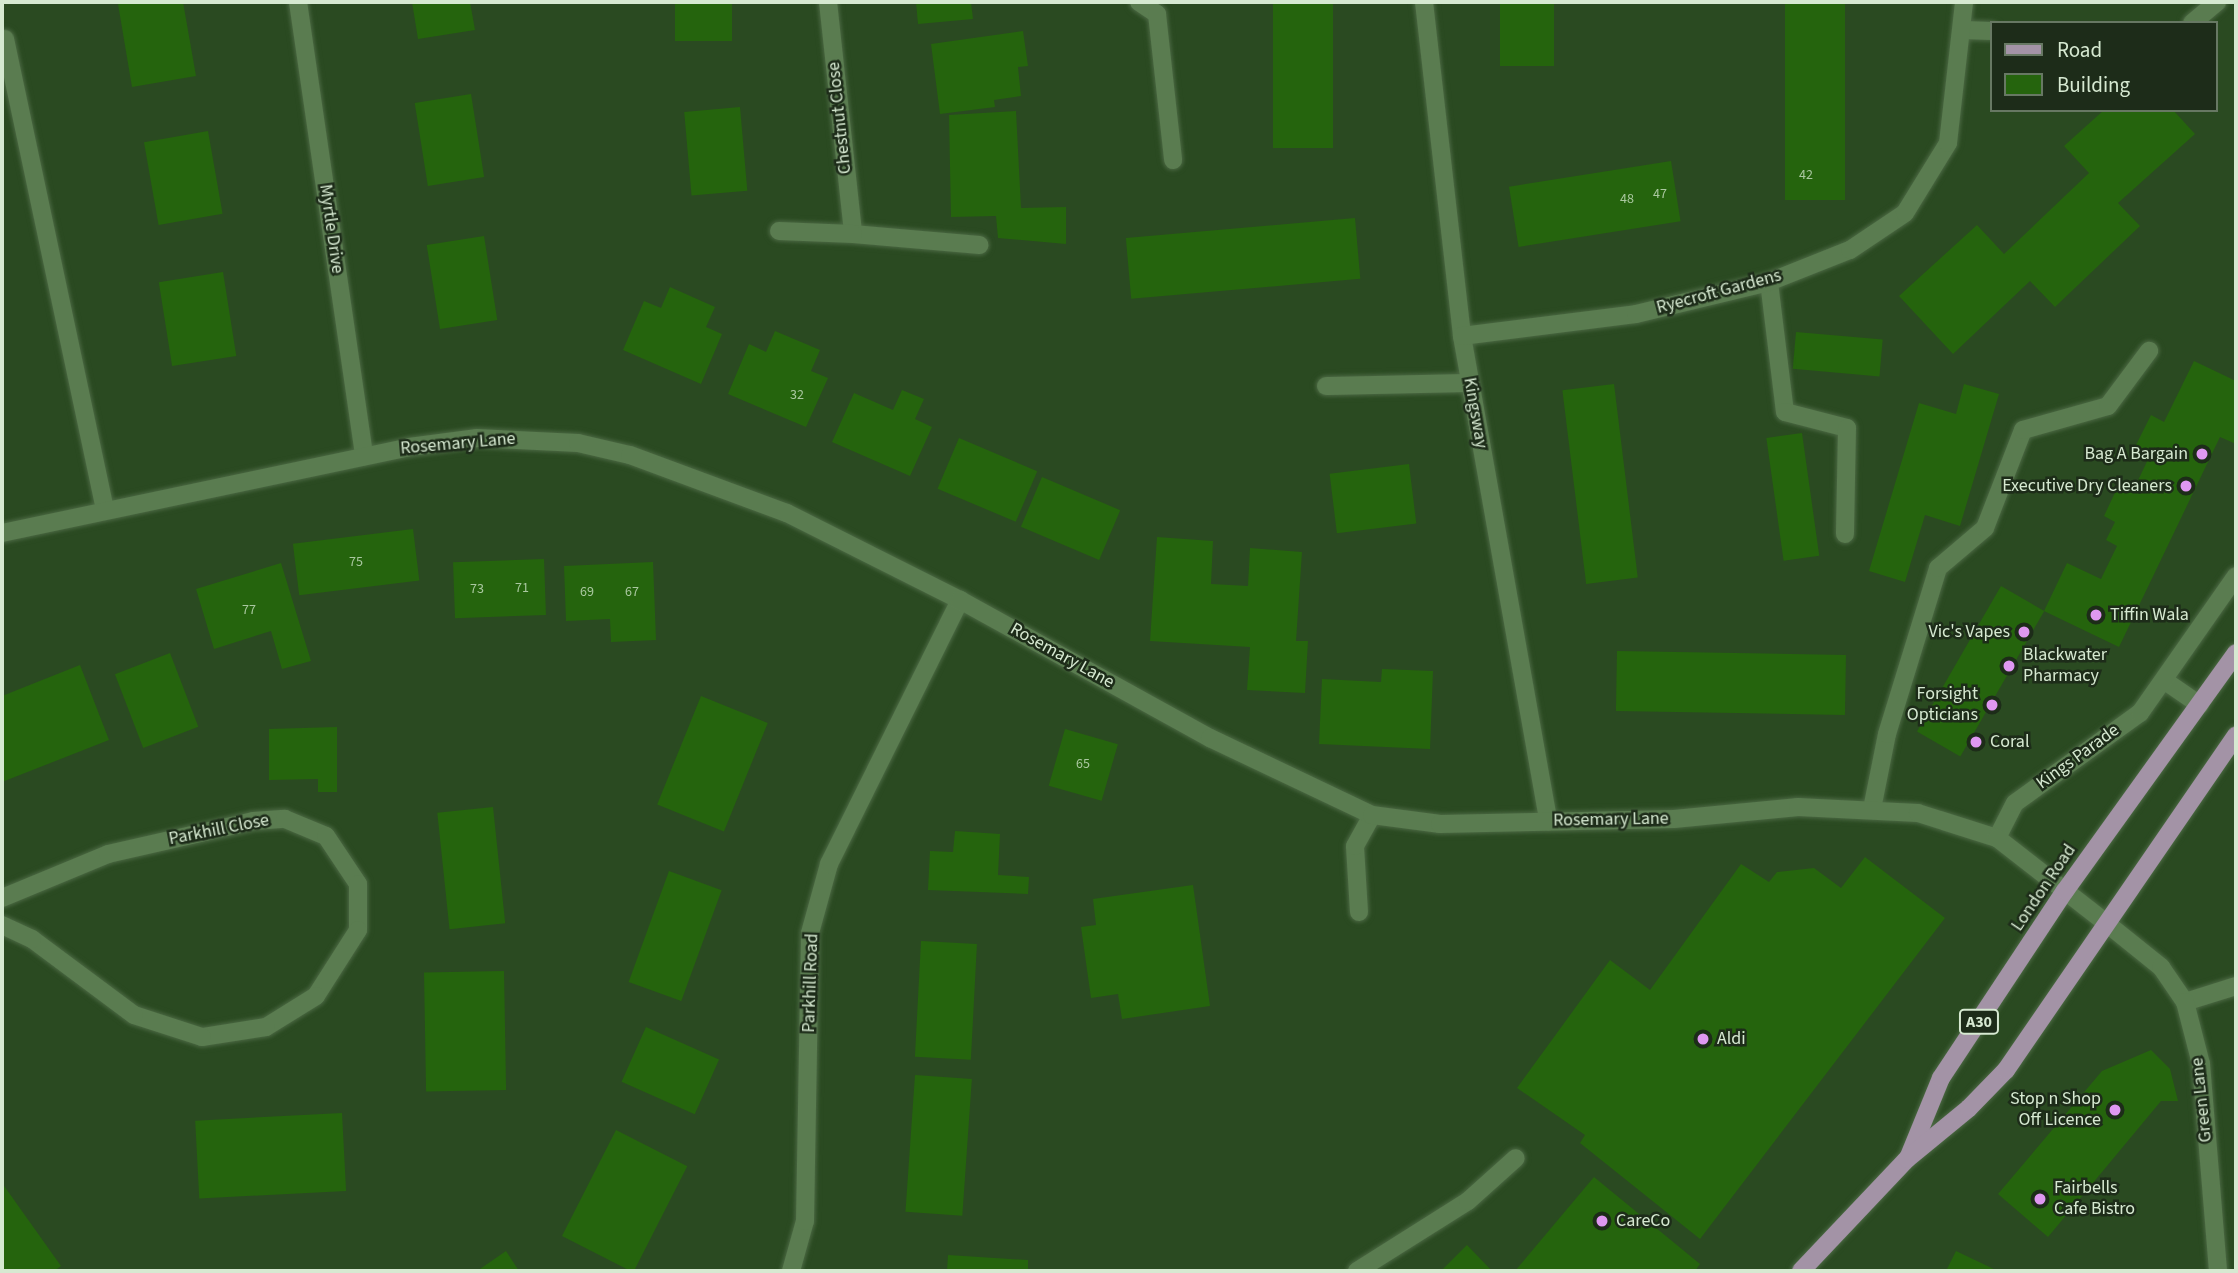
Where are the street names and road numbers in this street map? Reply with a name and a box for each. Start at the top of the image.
street label: Chestnut Close [823,61,857,175]
street label: Myrtle Drive [314,183,348,275]
street label: Ryecroft Gardens [1654,265,1784,319]
street label: Kingsway [1458,376,1492,450]
street label: Rosemary Lane [400,428,516,460]
street label: Rosemary Lane [1006,619,1118,693]
street label: Kings Parade [2032,720,2124,794]
street label: Rosemary Lane [1553,808,1669,832]
street label: Parkhill Close [167,810,271,850]
street label: London Road [2007,841,2081,935]
street label: Parkhill Road [798,933,824,1033]
road number: A30 [1958,1010,2000,1034]
street label: Green Lane [2187,1057,2217,1143]

